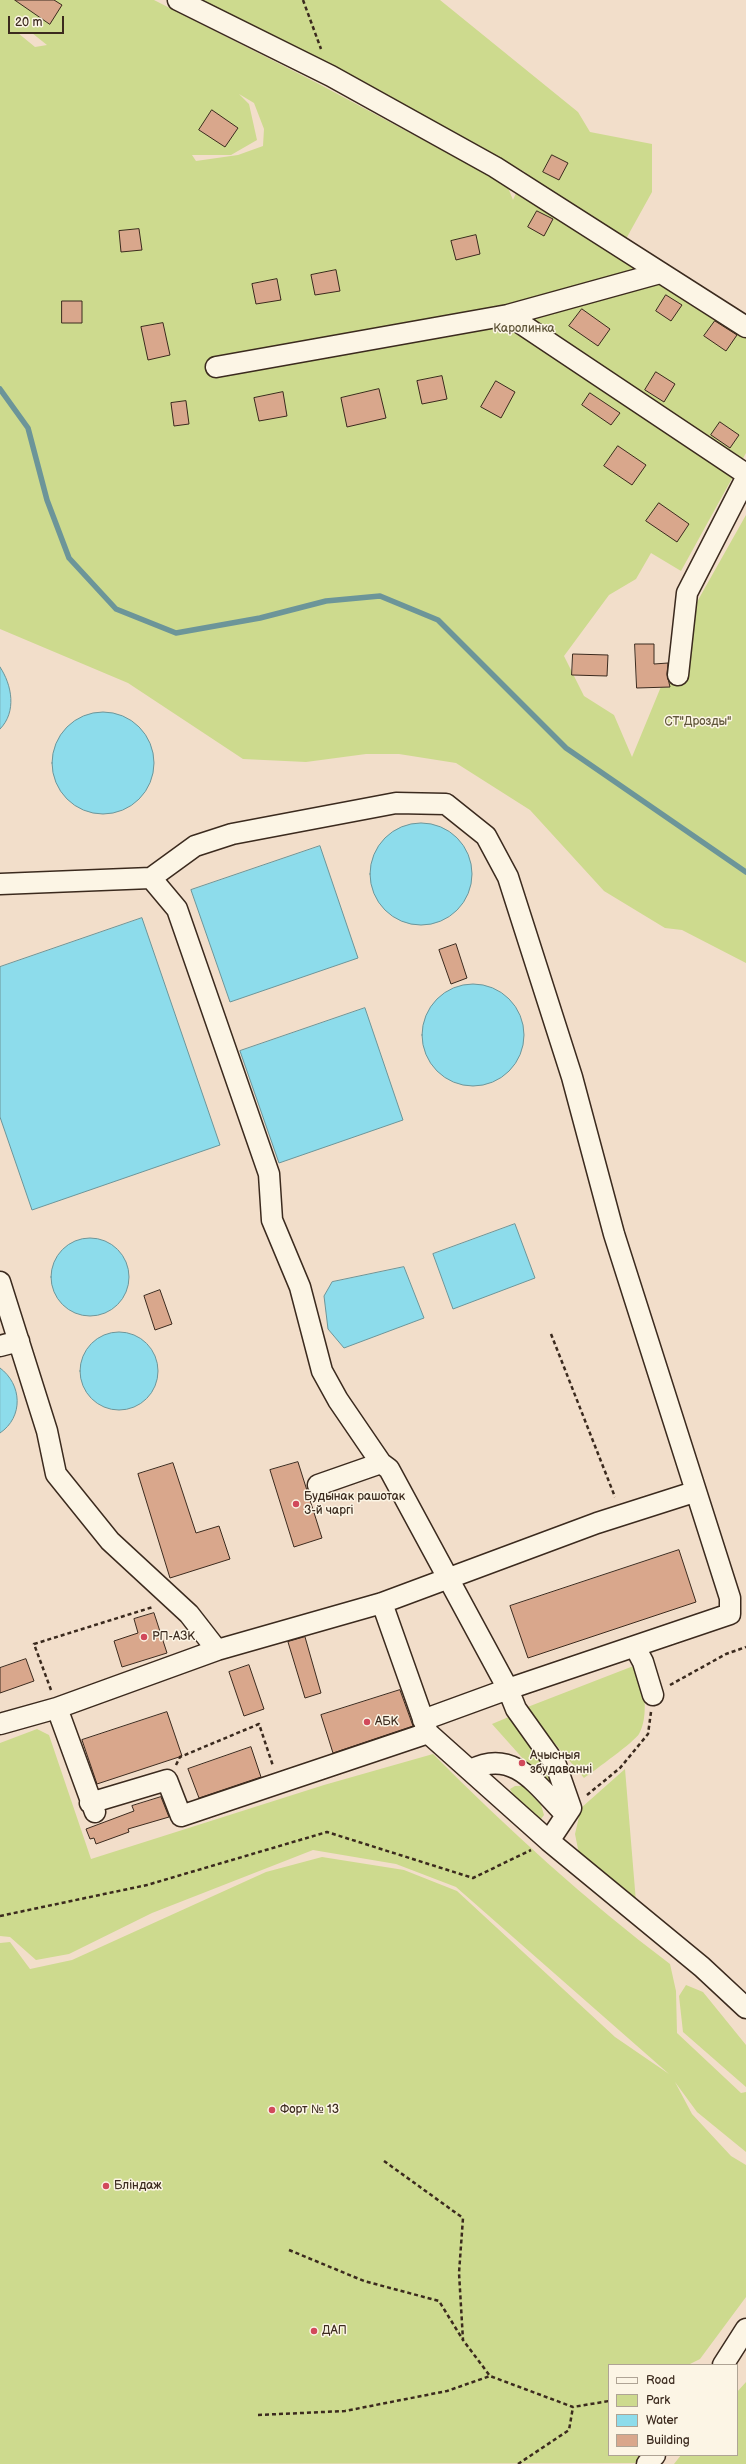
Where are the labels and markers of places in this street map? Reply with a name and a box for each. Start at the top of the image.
place label: Будынак рашотак 3-й чаргі [304,1490,405,1518]
marker: Будынак рашотак 3-й чаргі [291,1499,301,1509]
place label: РП-АЗК [152,1630,195,1644]
marker: РП-АЗК [139,1632,149,1642]
place label: АБК [375,1715,398,1729]
marker: АБК [362,1717,372,1727]
place label: Ачысныя збудаванні [530,1749,592,1777]
marker: Ачысныя збудаванні [517,1758,527,1768]
place label: Форт № 13 [280,2103,339,2117]
marker: Форт № 13 [267,2105,277,2115]
place label: Бліндаж [114,2179,162,2193]
marker: Бліндаж [101,2181,111,2191]
place label: ДАП [322,2324,347,2338]
marker: ДАП [309,2326,319,2336]

